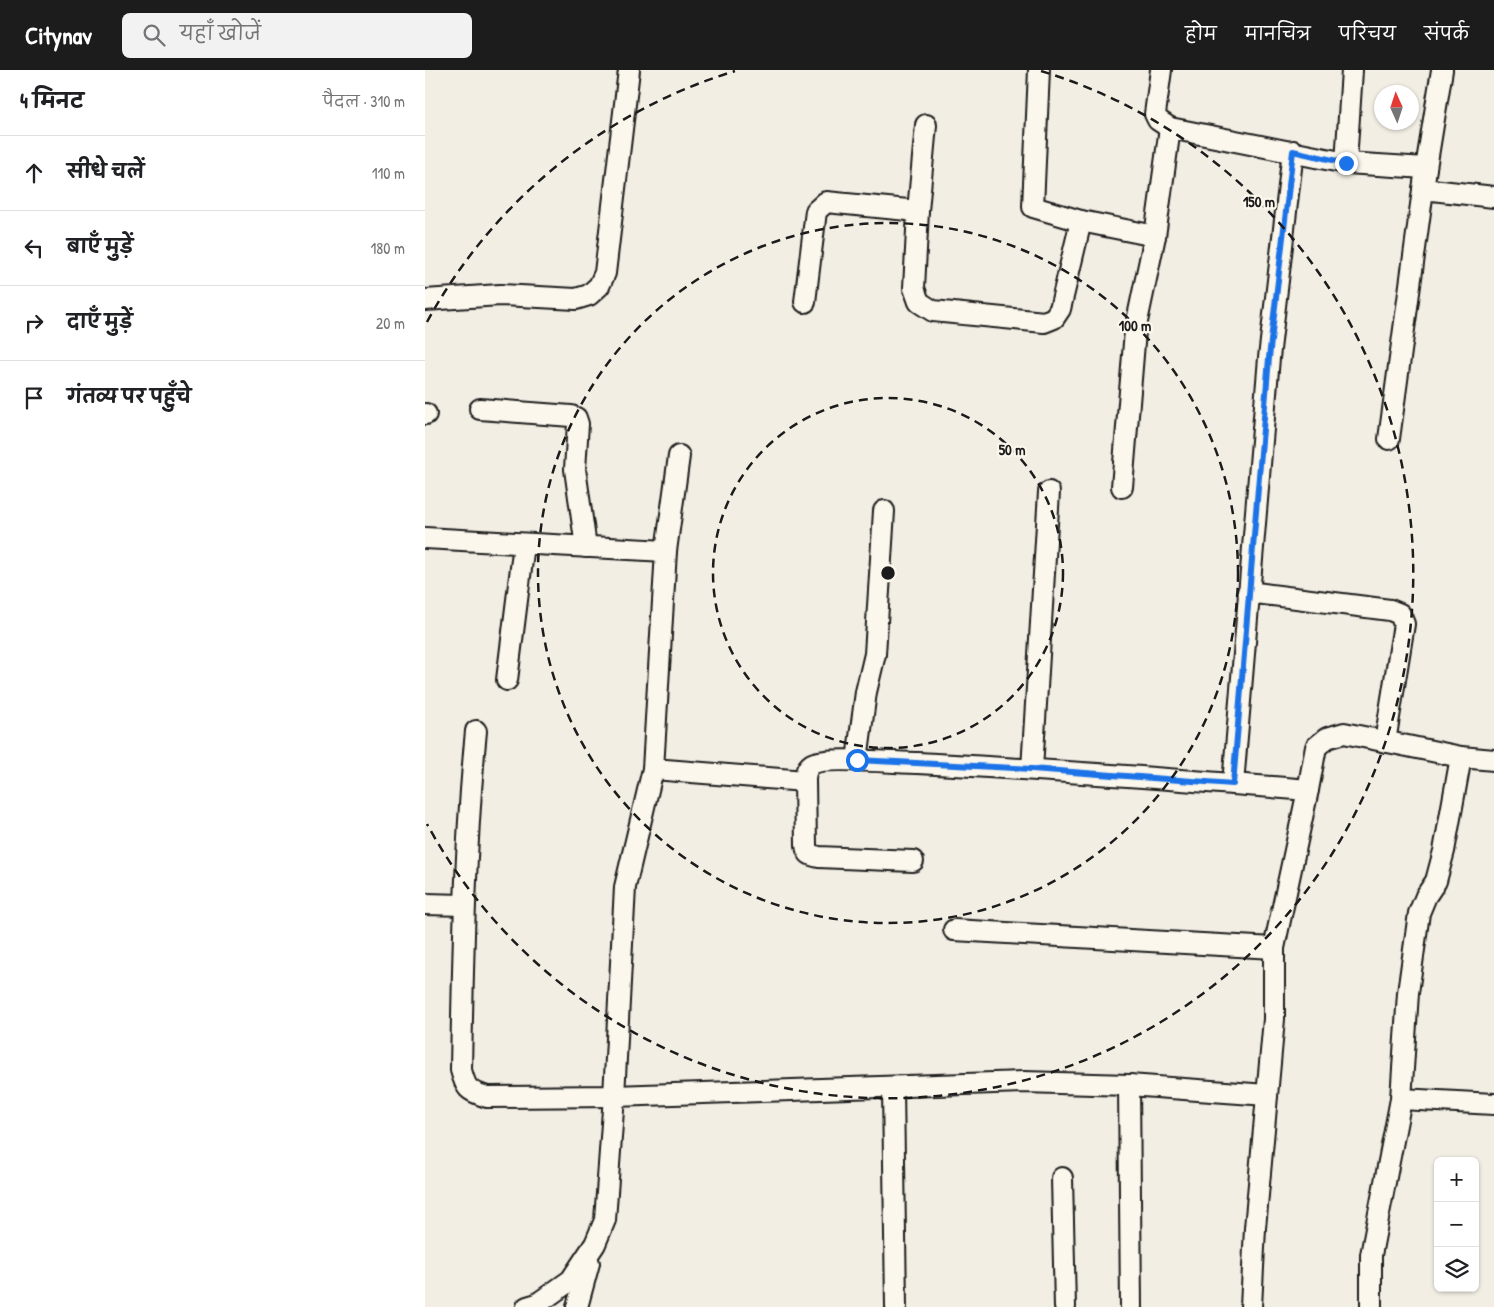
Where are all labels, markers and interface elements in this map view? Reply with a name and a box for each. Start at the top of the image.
search box [122,13,472,58]
text: Citynav [25,19,92,51]
text: यहाँ खोजें [180,20,261,46]
icon: search [140,21,168,49]
text: होम [1185,21,1217,46]
text: मानचित्र [1245,21,1311,46]
text: परिचय [1339,21,1396,46]
text: संपर्क [1424,21,1469,46]
north arrow [1374,85,1419,130]
text: 4 मिनट [20,86,84,115]
text: पैदल · 310 m [323,90,405,112]
route end [1335,152,1358,175]
text: सीधे चलें [67,158,144,184]
icon: ahead [20,159,48,187]
text: 110 m [372,162,405,184]
text: 150 m [1243,191,1275,212]
text: बाएँ मुड़ें [67,233,133,259]
icon: left [20,234,48,262]
text: 180 m [371,237,405,259]
text: दाएँ मुड़ें [67,308,133,334]
icon: right [20,309,48,337]
text: 20 m [376,312,405,334]
text: 100 m [1119,315,1151,336]
text: गंतव्य पर पहुँचे [67,383,191,409]
icon: arrive [20,384,48,412]
text: 50 m [999,439,1025,460]
centre of rings [879,564,897,582]
route start [846,749,869,772]
map controls [1434,1157,1479,1292]
button: + [1434,1157,1479,1202]
button: − [1434,1202,1479,1247]
button: layers [1434,1247,1479,1292]

